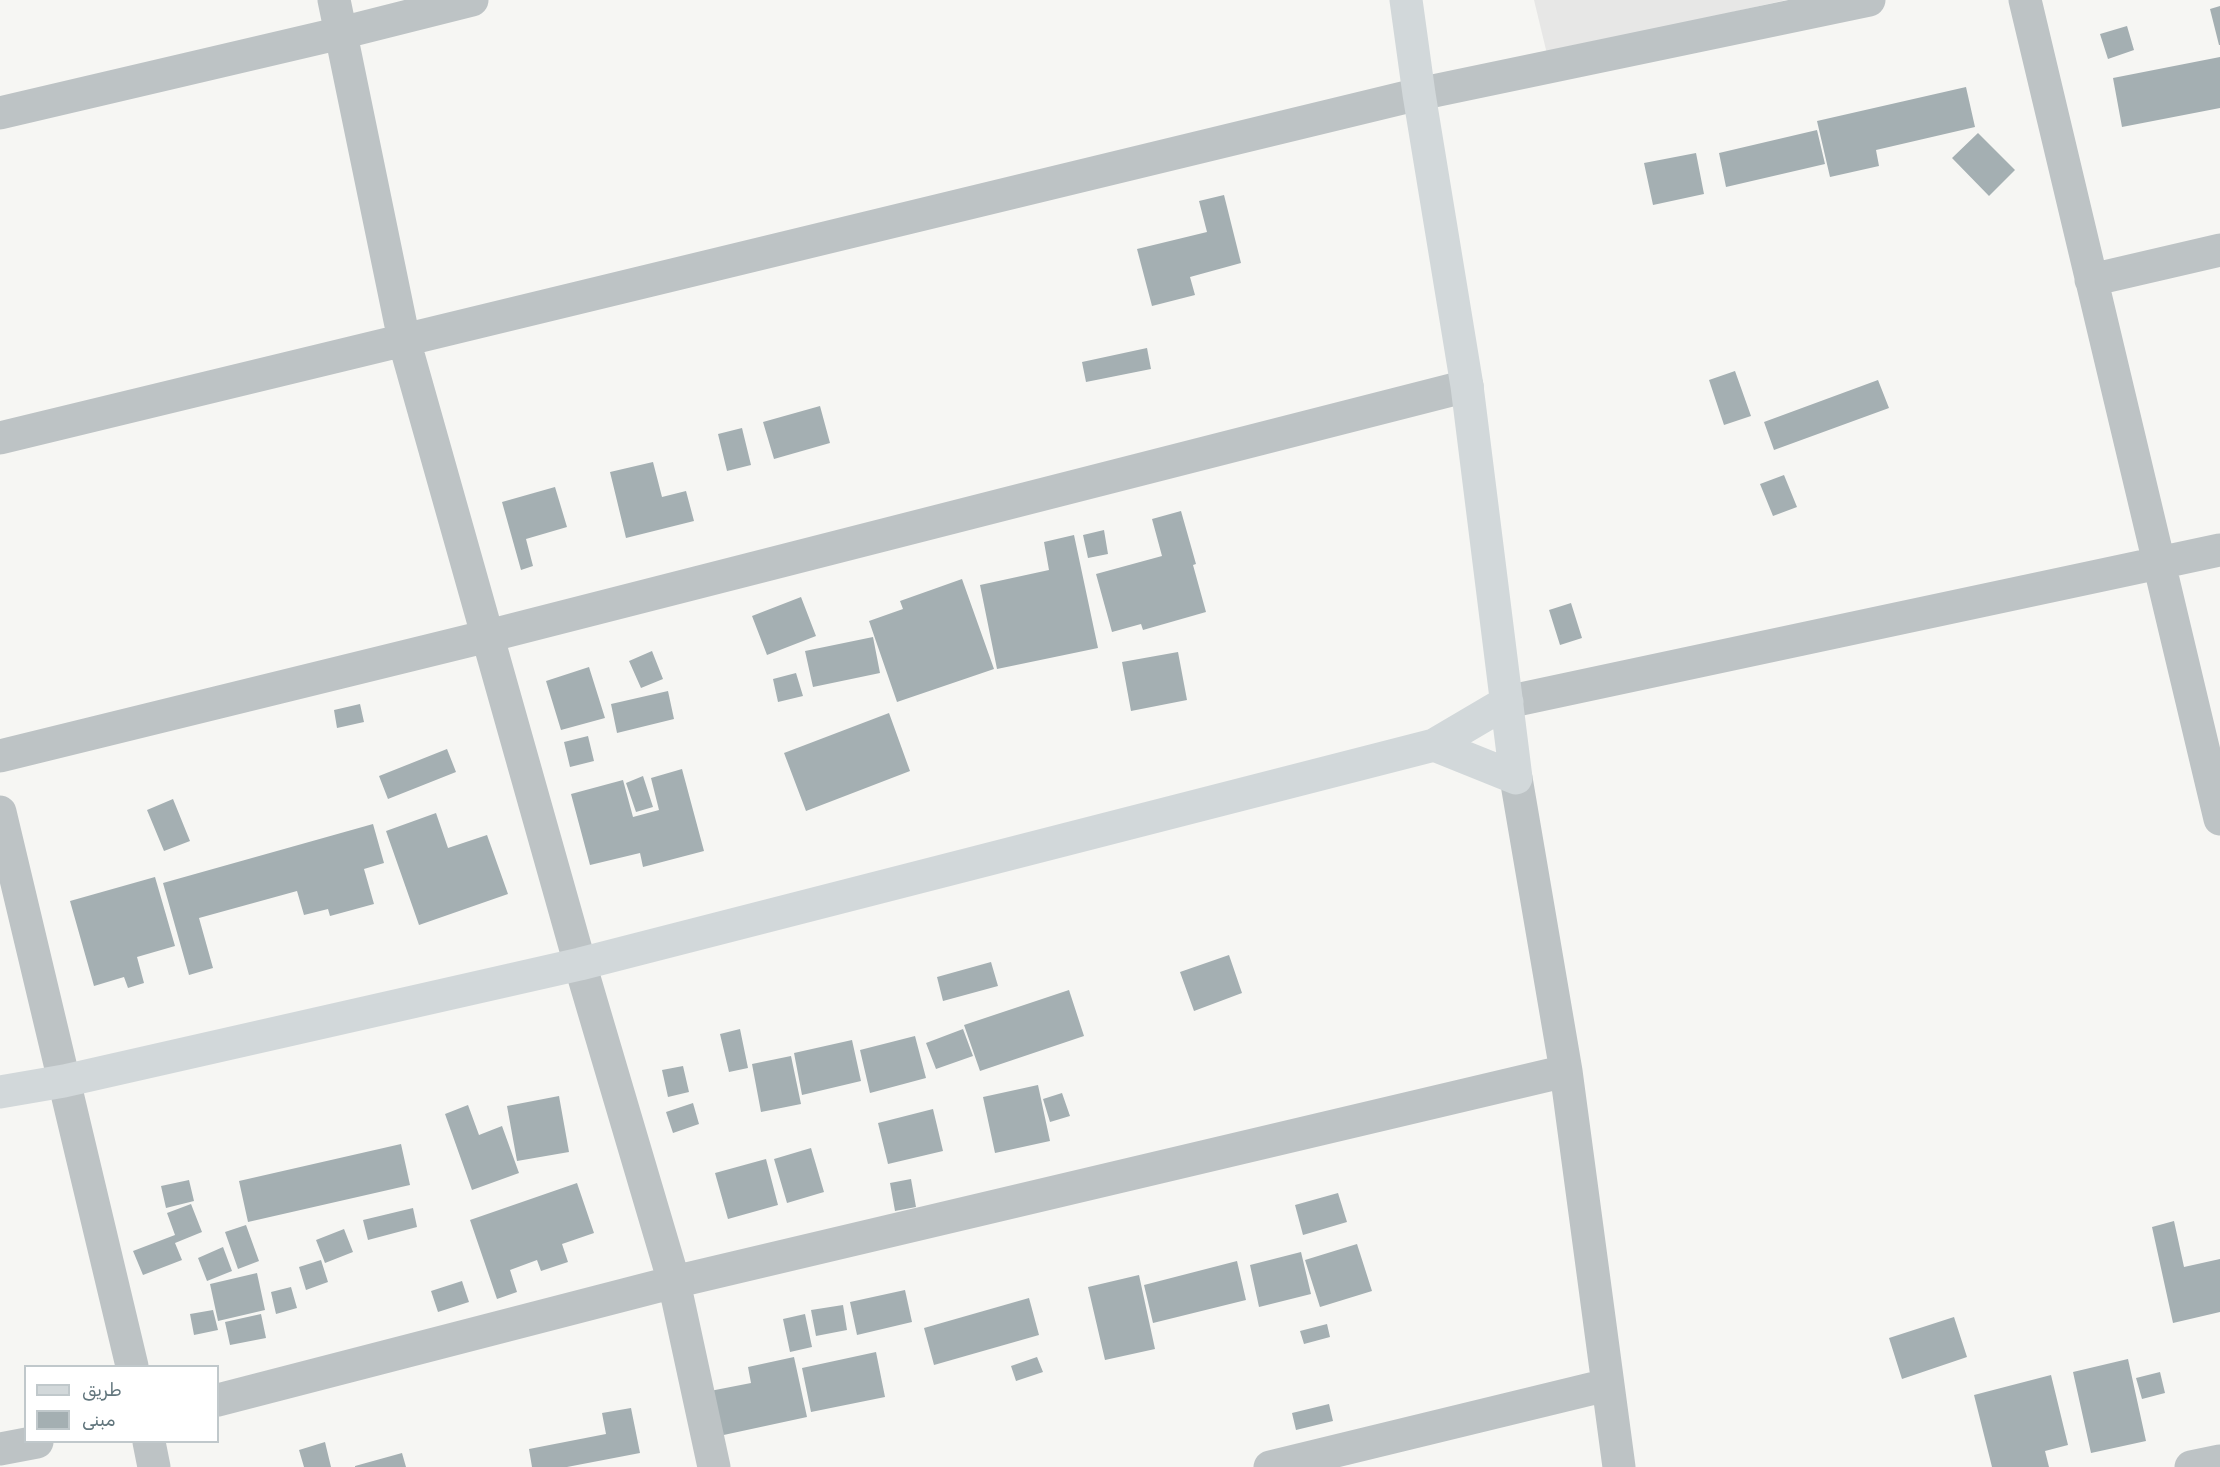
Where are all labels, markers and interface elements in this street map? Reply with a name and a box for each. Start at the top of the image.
legend [24,1365,219,1443]
text: طريق [82,1379,122,1401]
text: مبنى [82,1409,116,1431]

